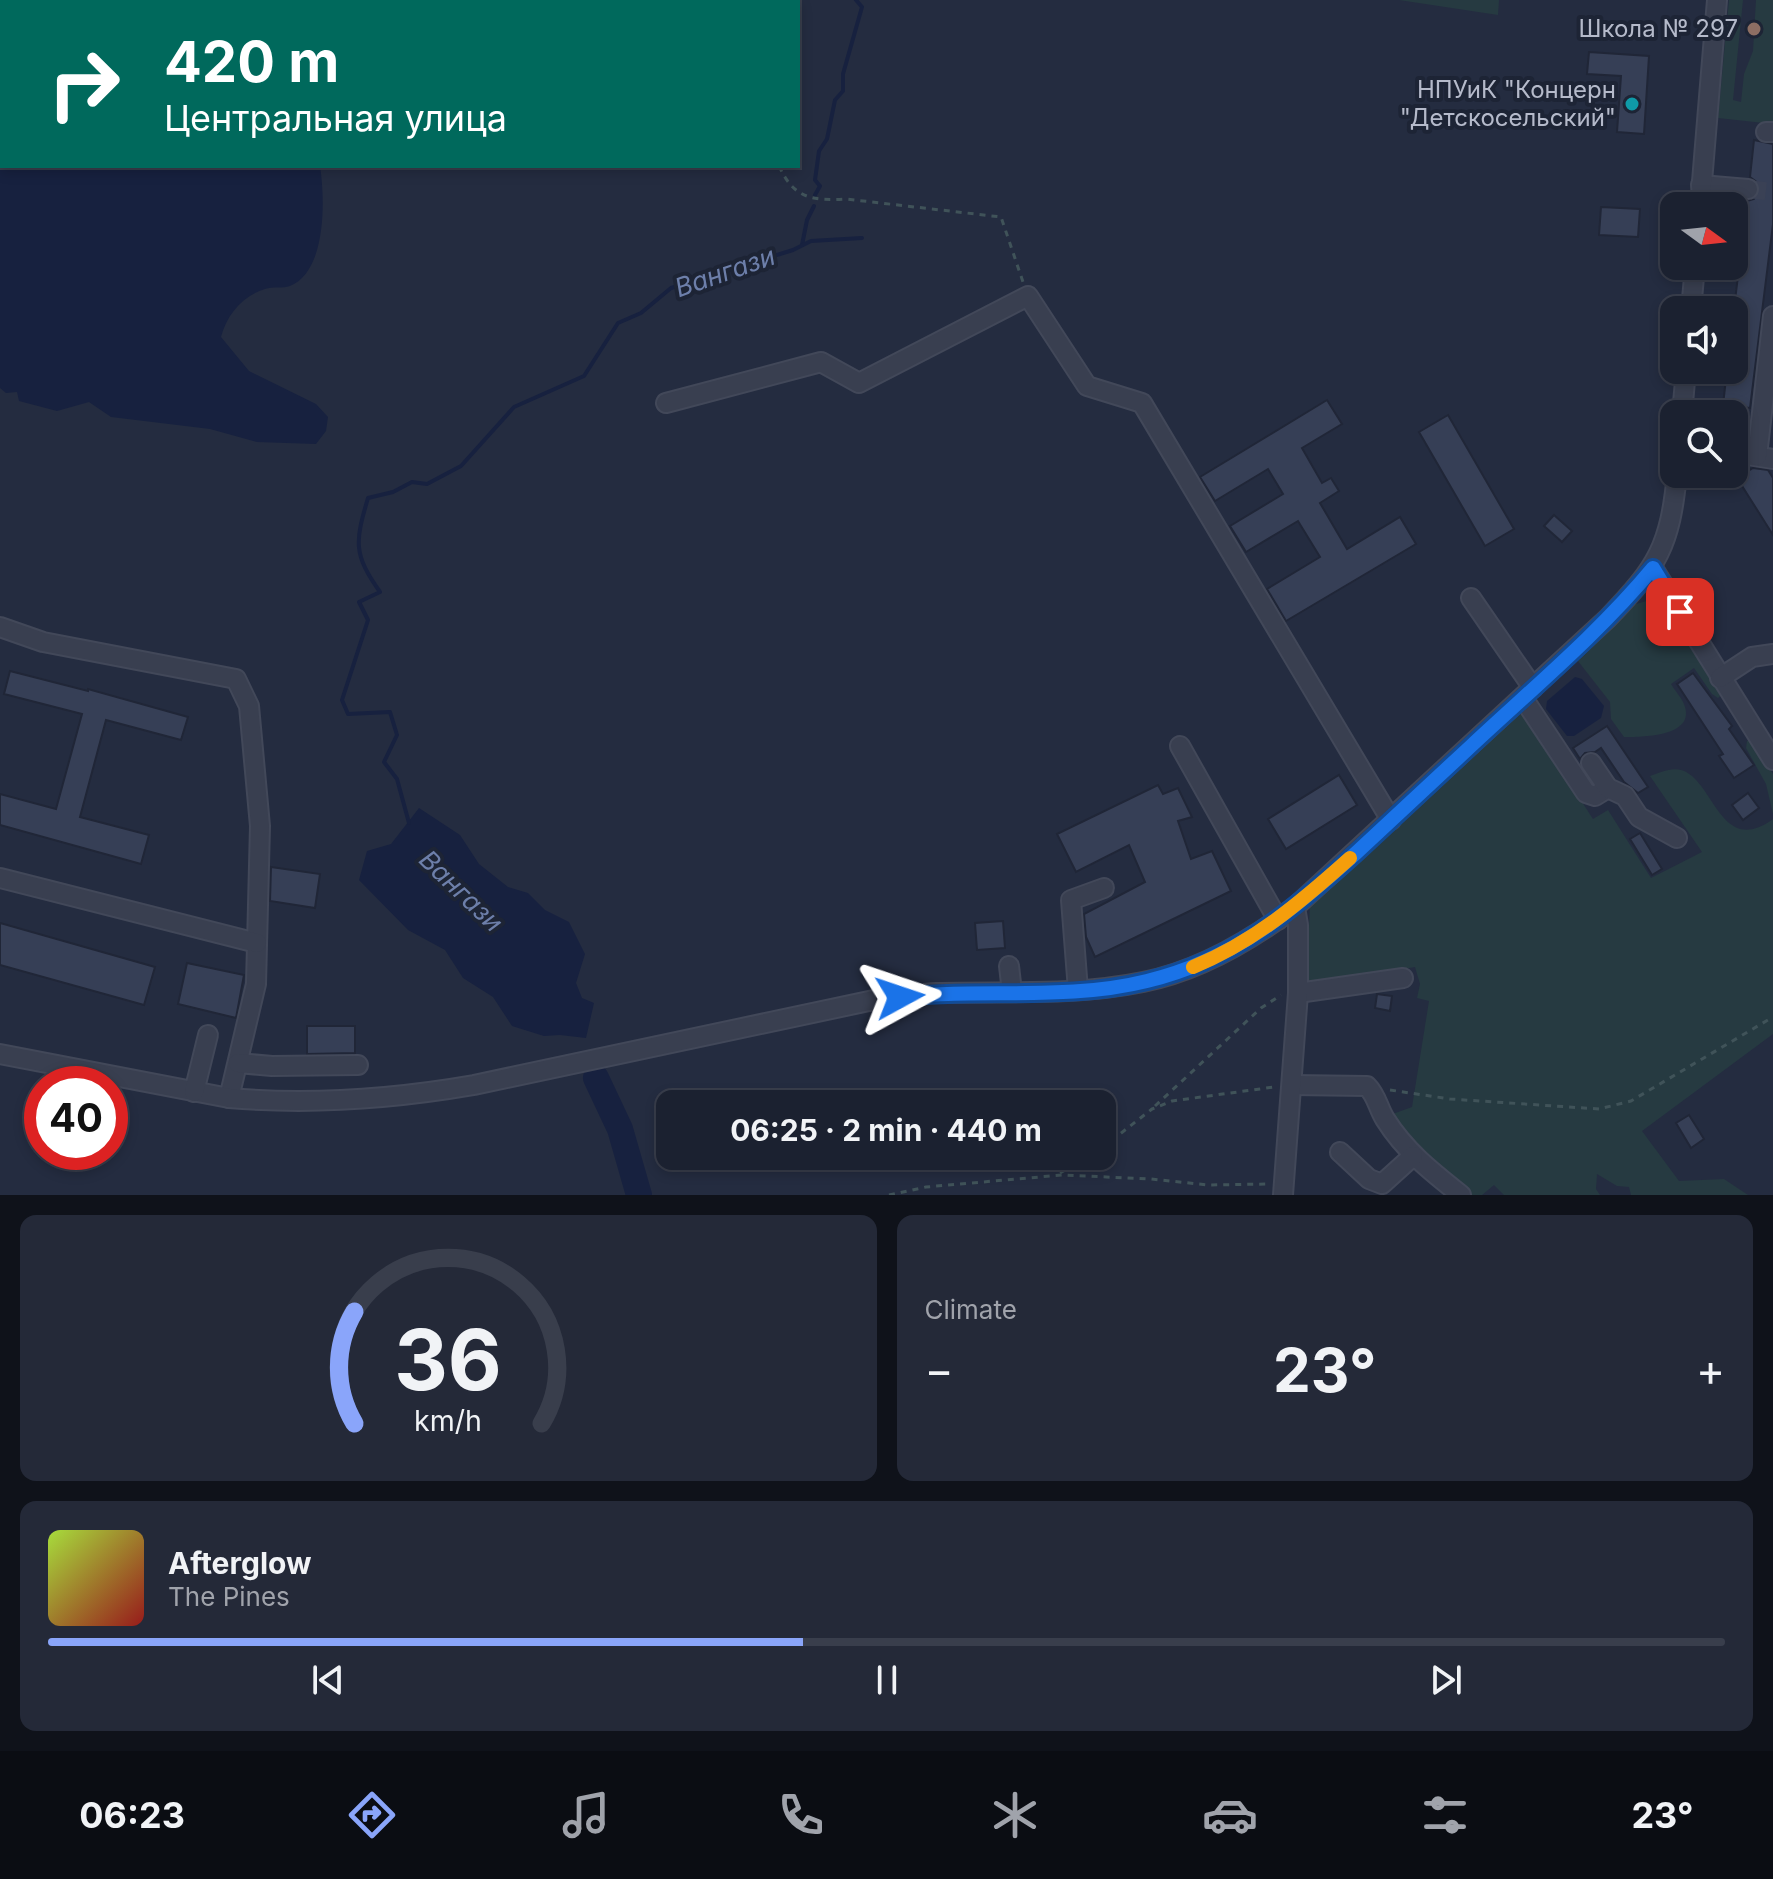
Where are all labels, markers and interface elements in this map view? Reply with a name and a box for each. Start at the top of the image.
place label: Школа № 297 [1579,14,1738,43]
marker: Школа № 297 [1745,20,1763,38]
text: 420 m [164,28,339,96]
icon: right [32,32,136,136]
place label: НПУиК "Концерн "Детскосельский" [1400,75,1616,132]
marker: НПУиК "Концерн "Детскосельский" [1623,95,1641,113]
text: Центральная улица [164,96,507,140]
north arrow [1660,192,1748,280]
map controls [1660,192,1748,488]
water label: Вангази [671,240,779,303]
button: sound [1660,296,1748,384]
button: search [1660,400,1748,488]
pin [1646,578,1714,646]
icon: arrive [1658,590,1702,634]
water label: Вангази [413,843,509,938]
position arrow [858,955,942,1039]
speed limit sign: 40 [24,1066,128,1170]
text: 06:25 · 2 min · 440 m [730,1112,1042,1148]
text: Climate [925,1294,1017,1325]
text: 36 [394,1309,502,1410]
text: 23° [1273,1334,1377,1406]
text: − [925,1343,954,1397]
text: + [1696,1343,1725,1397]
text: km/h [414,1403,482,1438]
text: Afterglow [168,1545,312,1581]
text: The Pines [168,1581,290,1612]
icon: previous [306,1658,350,1702]
icon: pause [865,1658,909,1702]
icon: next [1424,1658,1468,1702]
icon: directions [344,1787,400,1843]
icon: music [558,1787,614,1843]
icon: phone [773,1787,829,1843]
icon: climate [987,1787,1043,1843]
icon: car [1202,1787,1258,1843]
icon: filters [1417,1787,1473,1843]
text: 06:23 [79,1793,185,1837]
text: 23° [1631,1793,1694,1837]

